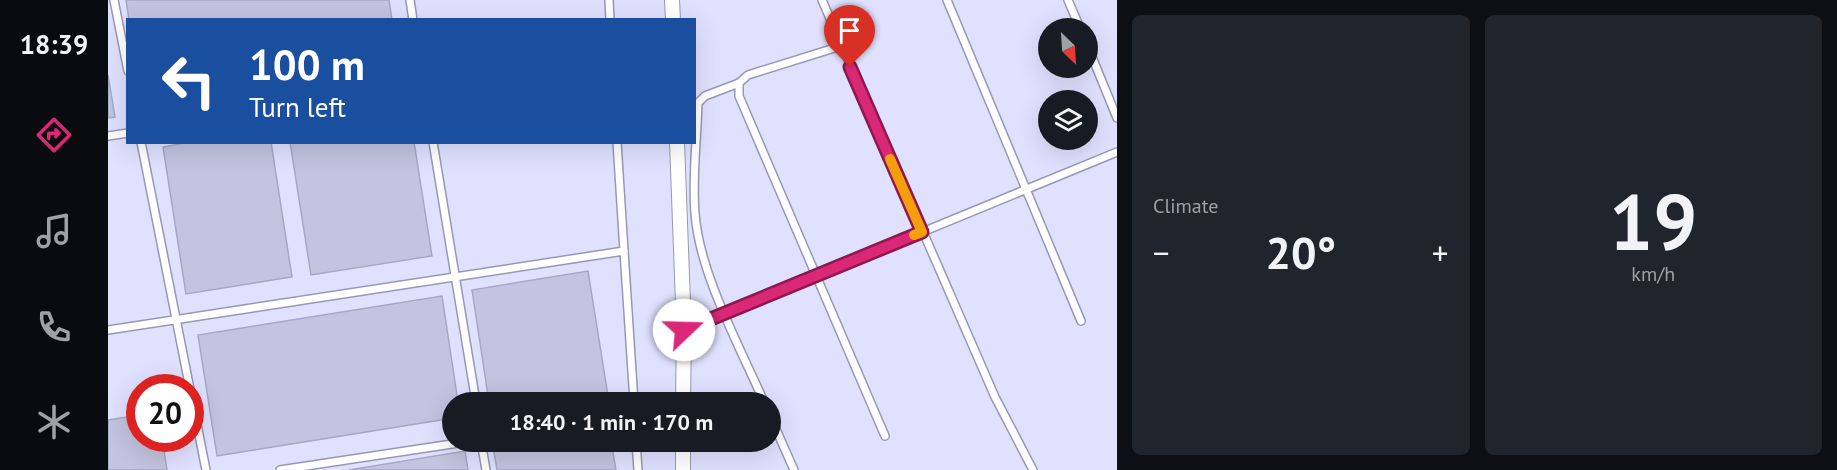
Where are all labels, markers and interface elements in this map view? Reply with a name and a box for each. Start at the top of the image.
pin [824,5,875,67]
icon: arrive [833,14,866,47]
north arrow [1038,18,1098,78]
map controls [1038,18,1098,150]
text: 18:39 [20,27,88,61]
text: 100 m [249,37,365,92]
icon: left [150,42,228,120]
text: Turn left [249,90,346,124]
button: layers [1038,90,1098,150]
icon: directions [33,114,75,156]
text: 19 [1609,171,1697,272]
text: Climate [1153,193,1219,219]
icon: music [33,210,75,252]
text: 20° [1265,223,1336,281]
text: − [1153,231,1170,274]
text: + [1432,231,1448,274]
text: km/h [1631,261,1675,287]
position arrow [652,298,716,362]
icon: phone [33,306,75,348]
speed limit sign: 20 [126,374,204,452]
icon: climate [33,401,75,443]
text: 18:40 · 1 min · 170 m [510,408,713,436]

